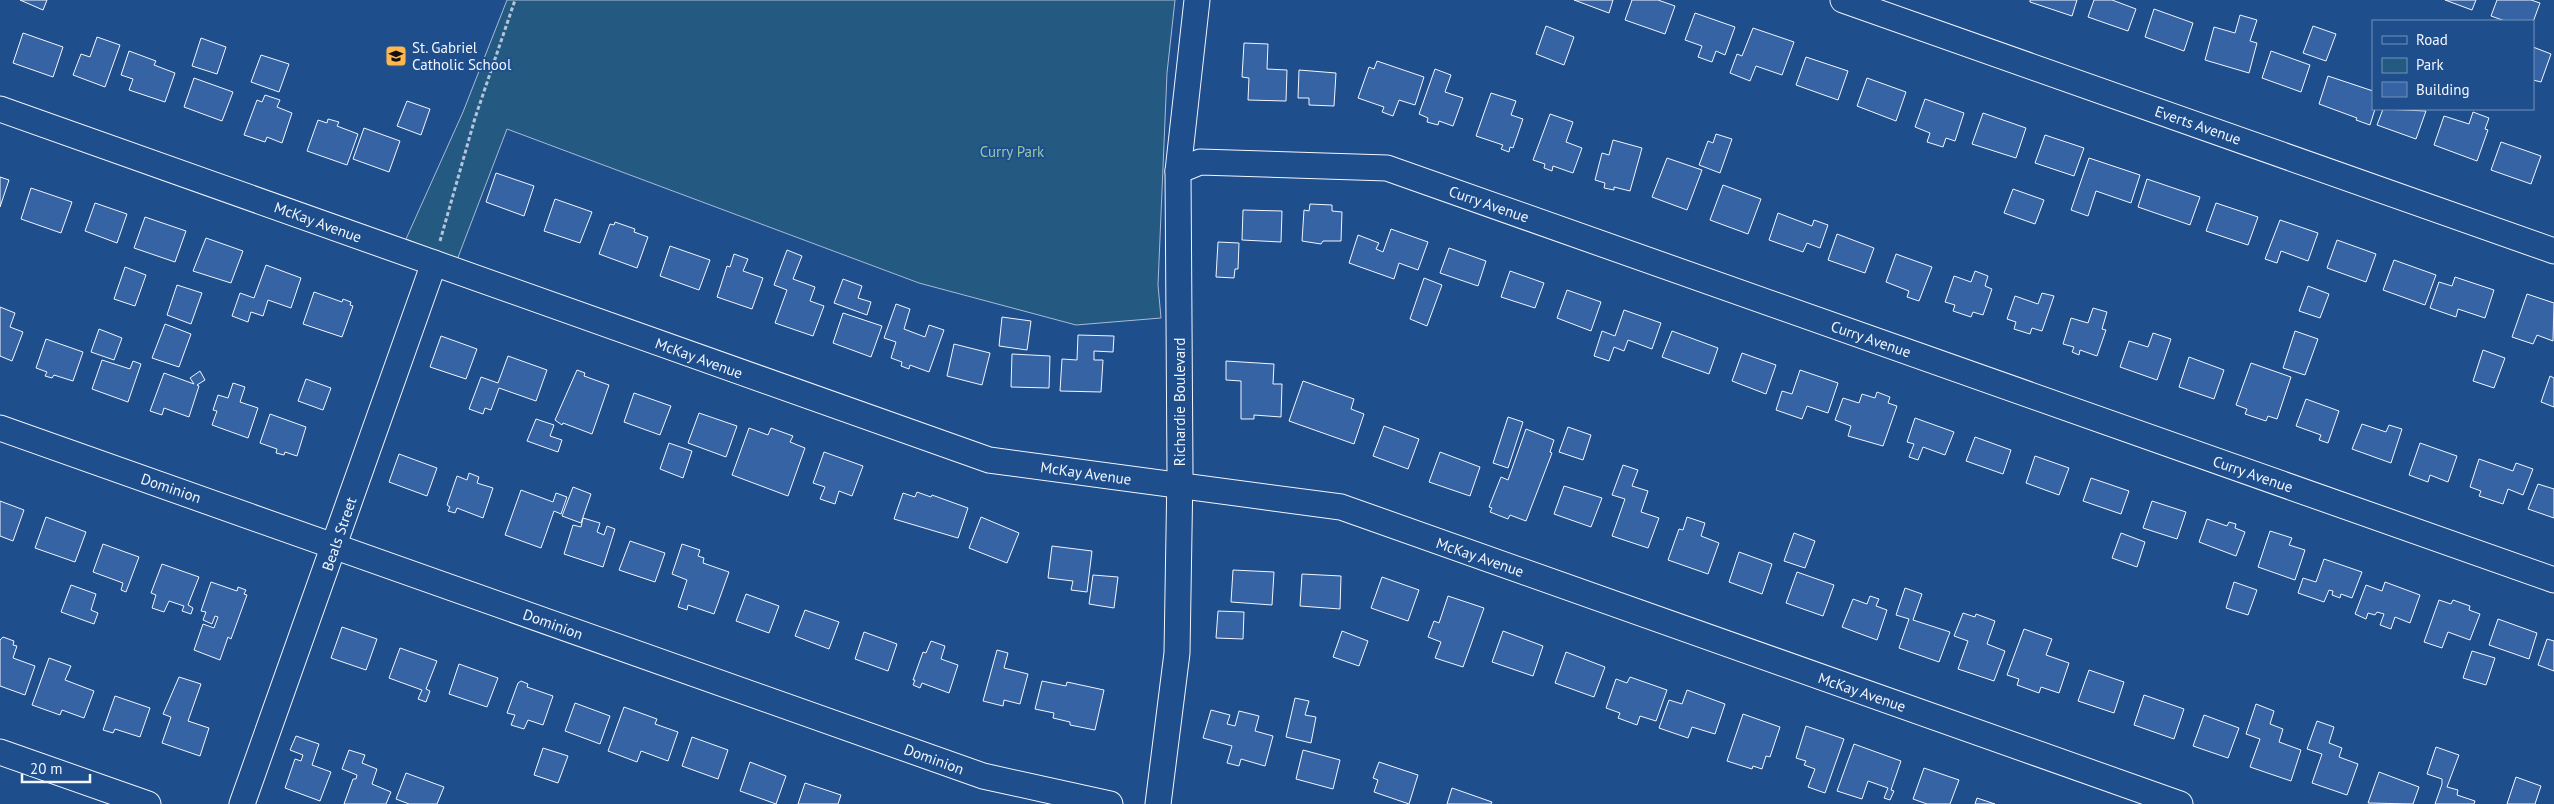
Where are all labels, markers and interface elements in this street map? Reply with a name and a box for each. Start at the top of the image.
legend [2372,20,2534,110]
text: Road [2416,30,2448,49]
place label: St. Gabriel Catholic School [412,38,512,74]
school or university icon: St. Gabriel Catholic School [384,44,408,68]
text: Park [2416,55,2444,74]
text: Building [2416,80,2470,99]
street label: Everts Avenue [2152,101,2244,149]
park label: Curry Park [980,142,1045,161]
street label: Curry Avenue [1446,181,1532,227]
street label: McKay Avenue [272,197,364,247]
street label: Curry Avenue [1828,316,1914,362]
street label: McKay Avenue [653,333,745,383]
street label: Richardie Boulevard [1170,338,1189,466]
street label: Curry Avenue [2210,451,2296,497]
street label: McKay Avenue [1039,457,1133,489]
street label: Dominion [138,469,204,507]
street label: Beals Street [318,495,360,573]
street label: McKay Avenue [1434,533,1526,581]
street label: Dominion [520,604,586,644]
street label: McKay Avenue [1816,668,1908,716]
street label: Dominion [901,739,967,779]
scale bar [22,752,90,784]
text: 20 m [30,759,63,778]

